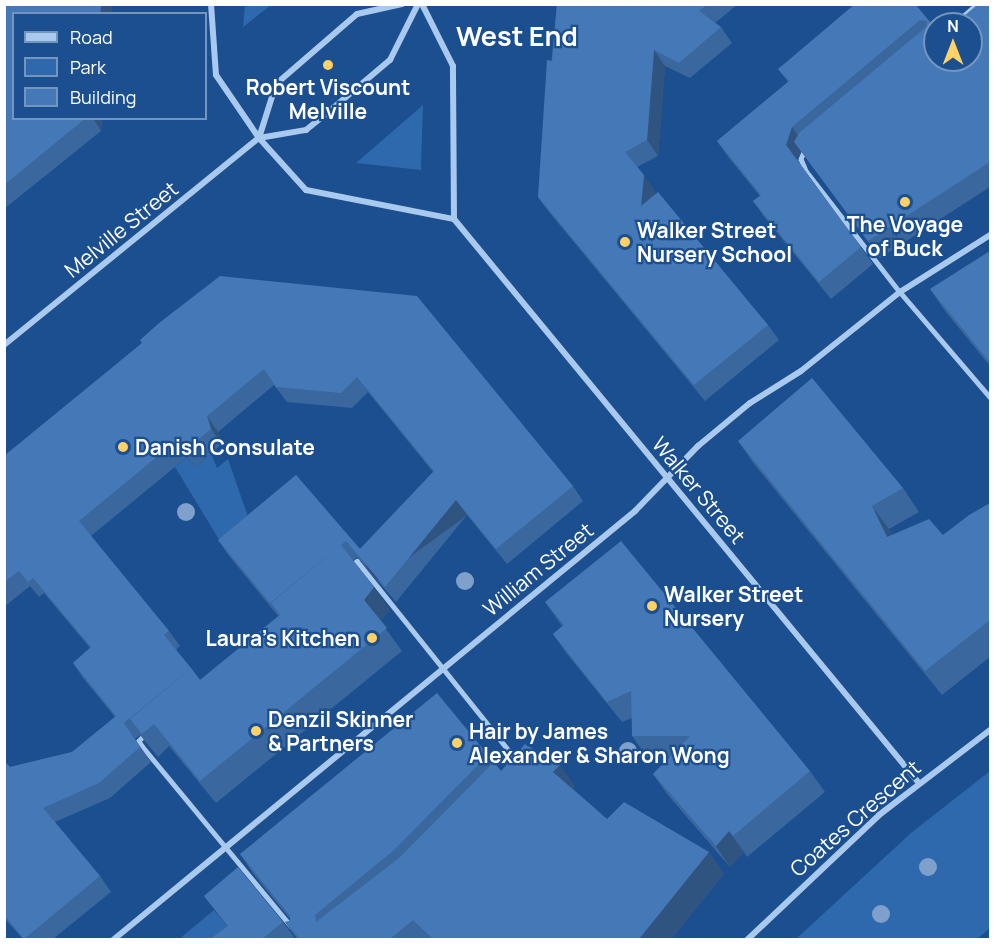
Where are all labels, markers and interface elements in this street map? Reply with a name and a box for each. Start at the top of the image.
legend [12,12,207,120]
north arrow [923,12,983,72]
text: N [947,15,959,37]
district label: West End [456,20,578,52]
text: Road [70,25,113,49]
text: Park [70,55,106,79]
marker: Robert Viscount Melville [321,58,335,72]
place label: Robert Viscount Melville [246,74,410,124]
text: Building [70,85,136,109]
street label: Melville Street [59,176,183,282]
marker: The Voyage of Buck [898,195,912,209]
place label: The Voyage of Buck [847,211,963,261]
place label: Walker Street Nursery School [637,217,792,267]
marker: Walker Street Nursery School [618,235,632,249]
street label: Walker Street [647,432,751,548]
place label: Danish Consulate [135,434,315,460]
marker: Danish Consulate [116,440,130,454]
street label: William Street [478,517,598,621]
place label: Walker Street Nursery [664,581,803,631]
marker: Walker Street Nursery [645,599,659,613]
place label: Laura's Kitchen [206,625,360,651]
marker: Laura's Kitchen [365,631,379,645]
place label: Denzil Skinner & Partners [268,706,413,756]
place label: Hair by James Alexander & Sharon Wong [469,718,730,768]
marker: Denzil Skinner & Partners [249,724,263,738]
marker: Hair by James Alexander & Sharon Wong [450,736,464,750]
street label: Coates Crescent [785,755,925,881]

